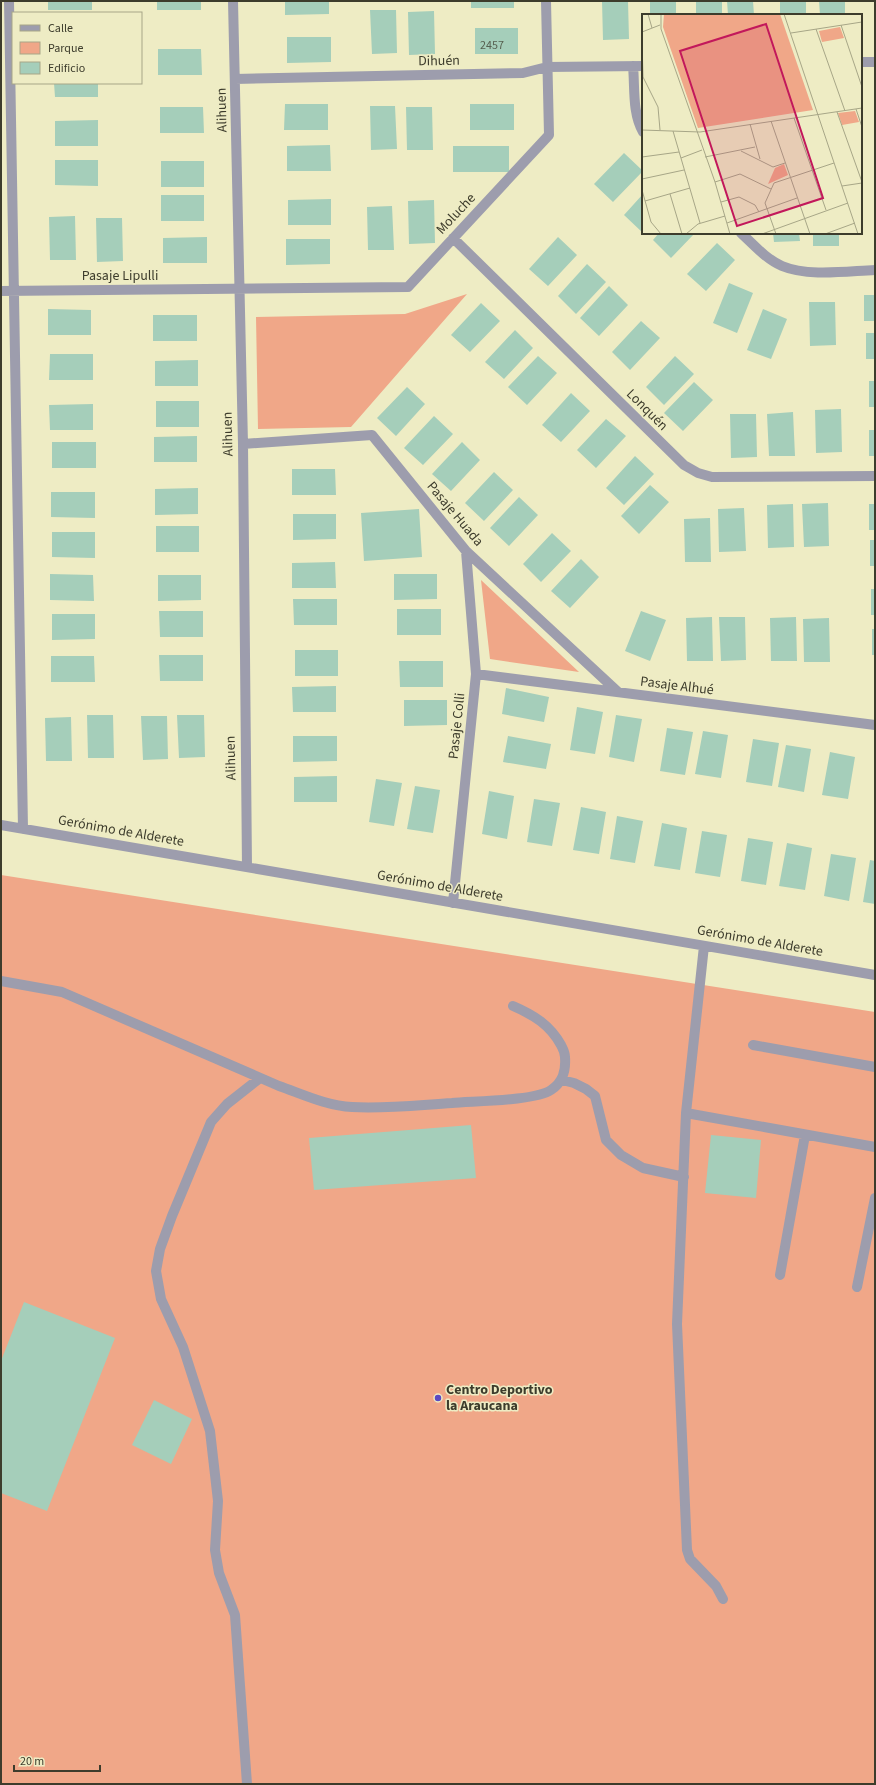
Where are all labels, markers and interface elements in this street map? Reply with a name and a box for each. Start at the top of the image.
legend [12,12,142,84]
inset map [642,14,862,234]
text: Calle [48,20,73,37]
house number: 2457 [480,37,504,54]
text: Parque [48,40,84,57]
street label: Dihuén [418,51,460,71]
text: Edificio [48,60,85,77]
street label: Alihuen [212,88,232,132]
street label: Moluche [432,189,480,239]
street label: Pasaje Lipulli [82,266,158,286]
street label: Lonquén [622,385,672,435]
street label: Alihuen [218,412,238,456]
street label: Pasaje Huada [422,477,488,551]
street label: Pasaje Alhué [639,672,715,700]
street label: Pasaje Colli [444,692,470,760]
street label: Alihuen [221,736,241,780]
street label: Gerónimo de Alderete [57,810,186,852]
street label: Gerónimo de Alderete [376,865,505,907]
street label: Gerónimo de Alderete [696,920,825,962]
place label: Centro Deportivo la Araucana [446,1380,553,1416]
marker: Centro Deportivo la Araucana [433,1393,443,1403]
scale bar [14,1747,100,1773]
text: 20 m [20,1753,44,1770]

